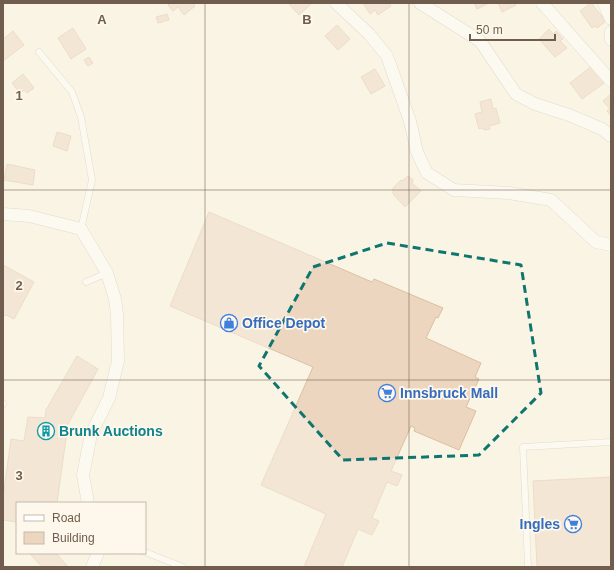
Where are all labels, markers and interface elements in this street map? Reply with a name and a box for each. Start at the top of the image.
text: A [97,12,107,27]
text: B [302,12,312,27]
scale bar [470,16,555,42]
text: 50 m [476,23,503,37]
text: 1 [15,88,23,103]
text: 2 [15,278,23,293]
shop icon: Office Depot [219,313,239,333]
place label: Office Depot [242,315,326,331]
supermarket icon: Innsbruck Mall [377,383,397,403]
place label: Innsbruck Mall [400,385,498,401]
building icon: Brunk Auctions [36,421,56,441]
place label: Brunk Auctions [59,423,163,439]
text: 3 [15,468,23,483]
legend [16,502,146,554]
text: Road [52,511,81,525]
supermarket icon: Ingles [563,514,583,534]
place label: Ingles [520,516,560,532]
text: Building [52,531,95,545]

